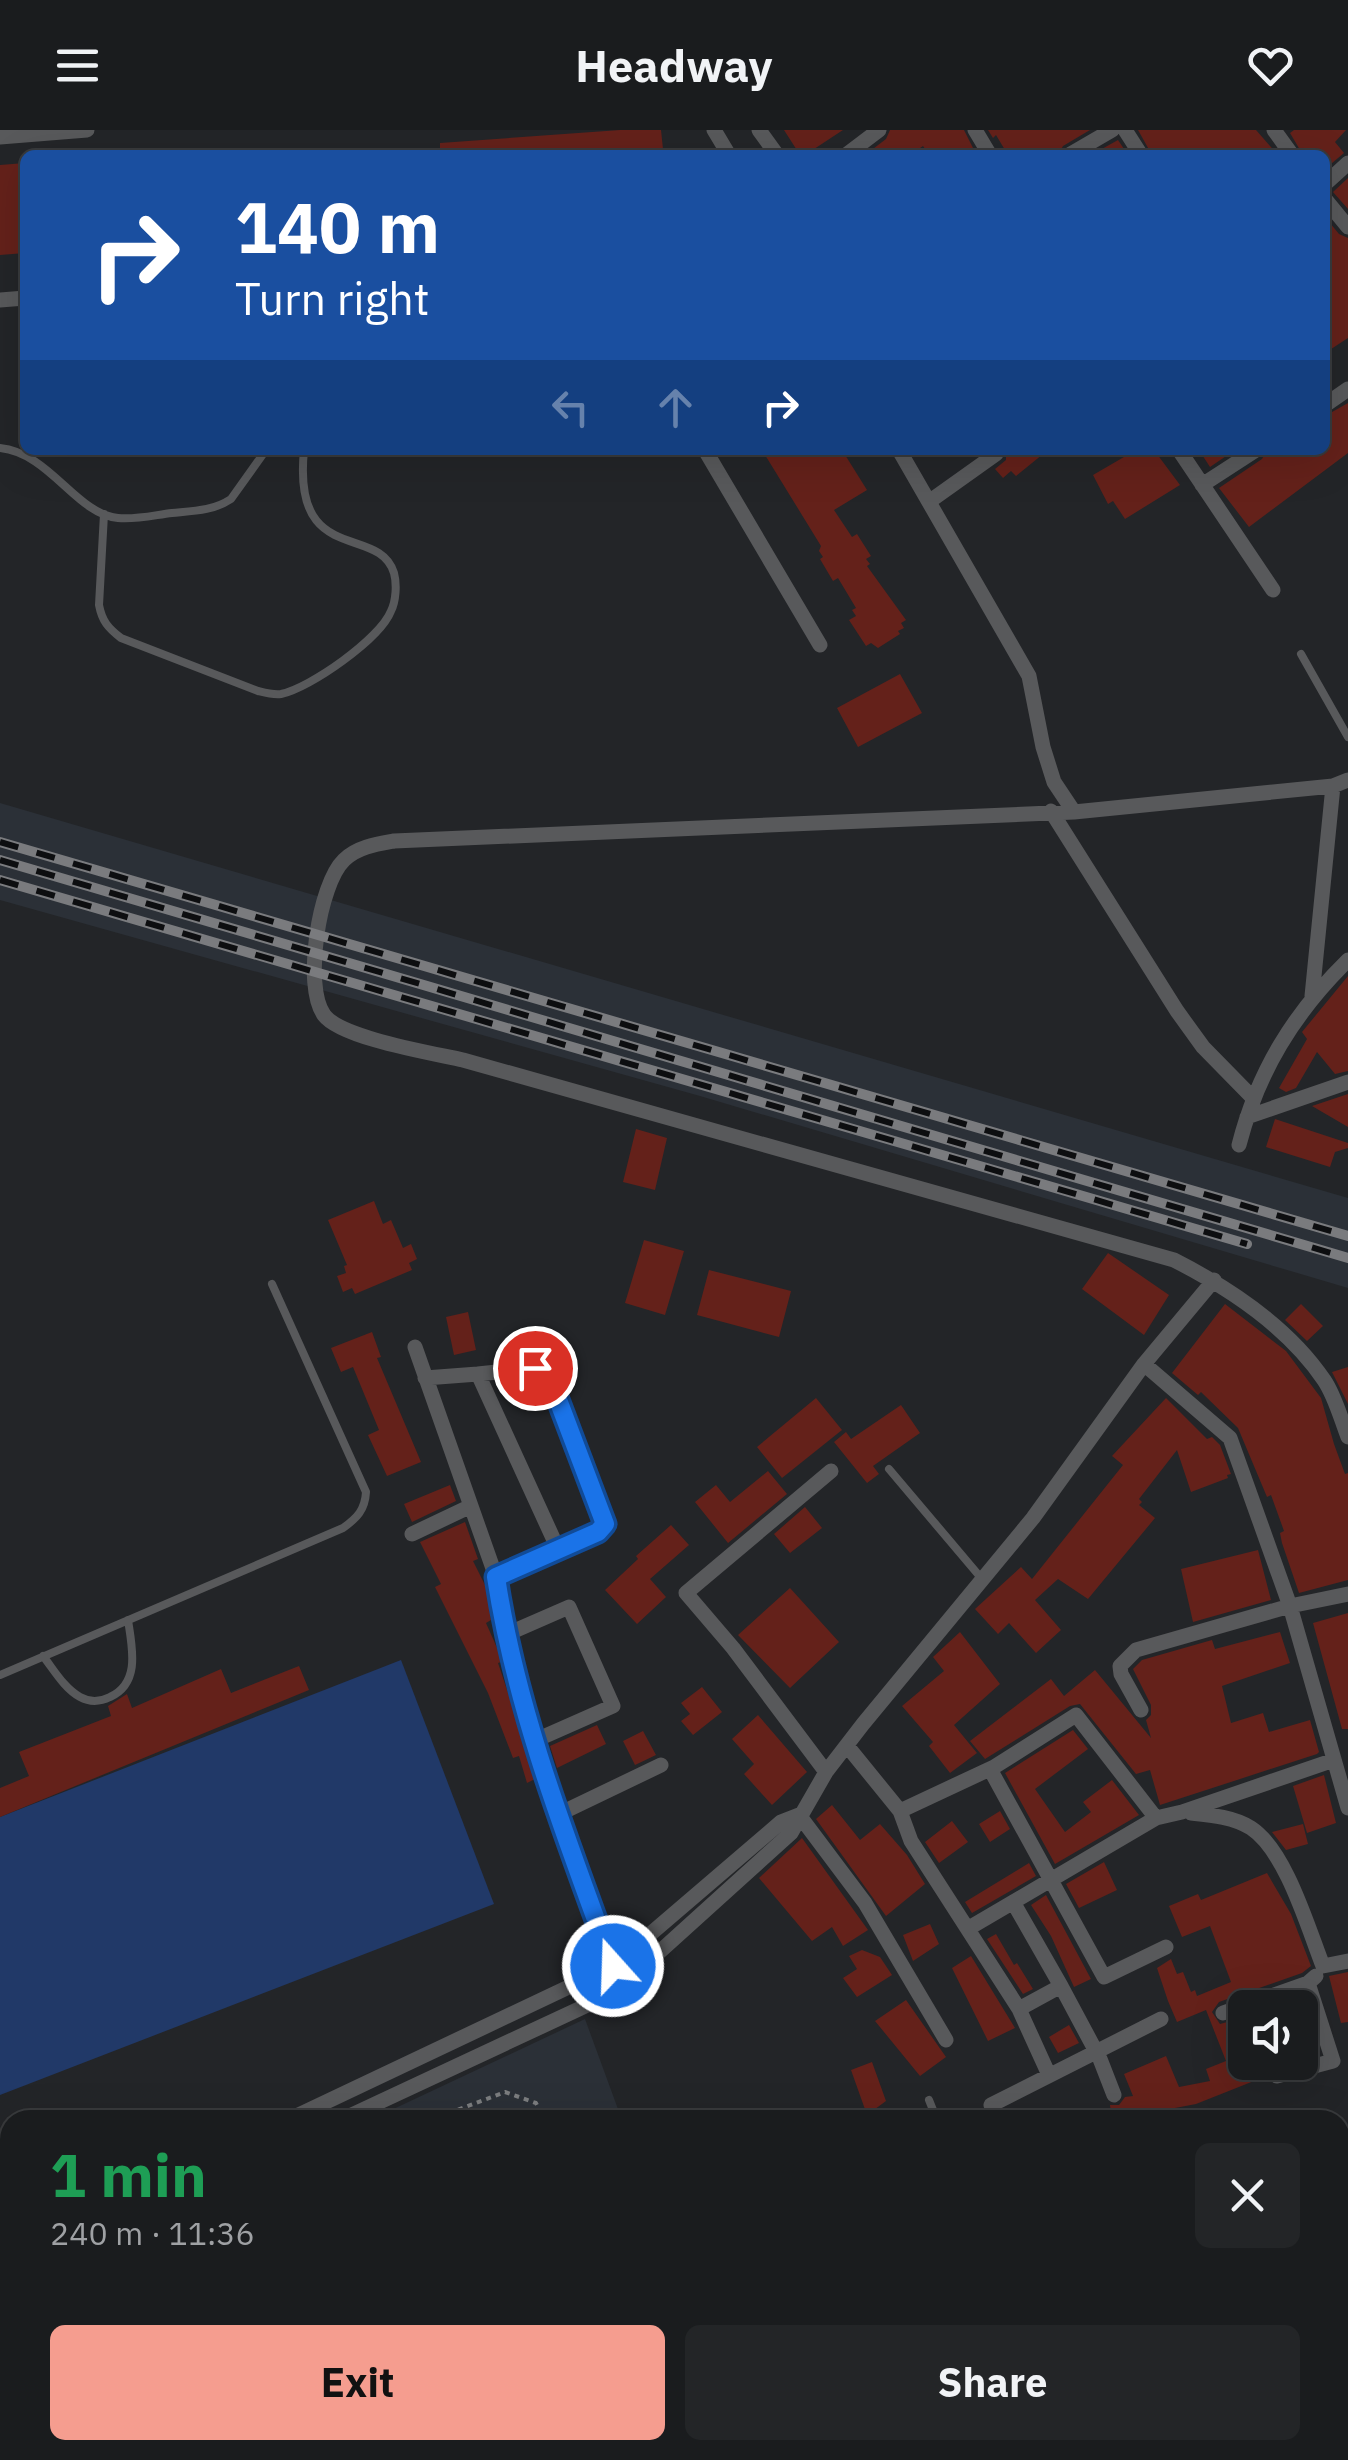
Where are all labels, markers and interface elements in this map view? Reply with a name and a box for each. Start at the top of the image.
text: Headway [575,36,773,94]
icon: menu [50,38,105,93]
icon: heart [1243,38,1298,93]
text: 140 m [235,181,440,272]
icon: right [70,190,200,320]
text: Turn right [235,269,430,327]
icon: left [543,380,598,435]
icon: ahead [648,380,703,435]
icon: right [753,380,808,435]
pin [493,1326,578,1411]
icon: arrive [508,1341,563,1396]
position arrow [561,1914,665,2018]
map controls [1228,1990,1318,2080]
button: sound [1228,1990,1318,2080]
text: 1 min [50,2135,207,2214]
button: close [1195,2143,1300,2248]
text: 240 m · 11:36 [50,2212,255,2254]
button: Exit [50,2325,665,2440]
button: Share [685,2325,1300,2440]

